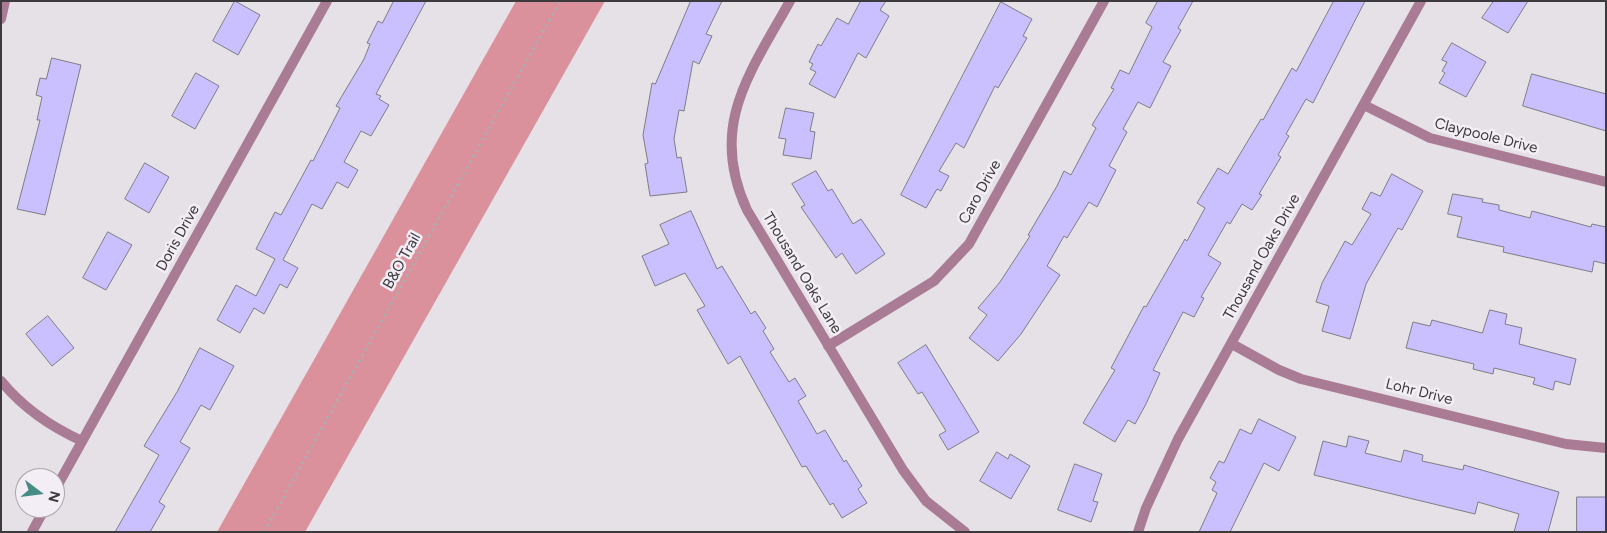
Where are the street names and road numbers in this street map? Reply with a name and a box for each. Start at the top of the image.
street label: Claypoole Drive [1433,114,1539,158]
street label: Caro Drive [955,157,1005,227]
street label: Thousand Oaks Drive [1220,191,1304,323]
street label: Doris Drive [152,202,204,274]
street label: Thousand Oaks Lane [759,209,845,337]
street label: B&O Trail [379,230,425,292]
street label: Lohr Drive [1384,375,1454,409]

